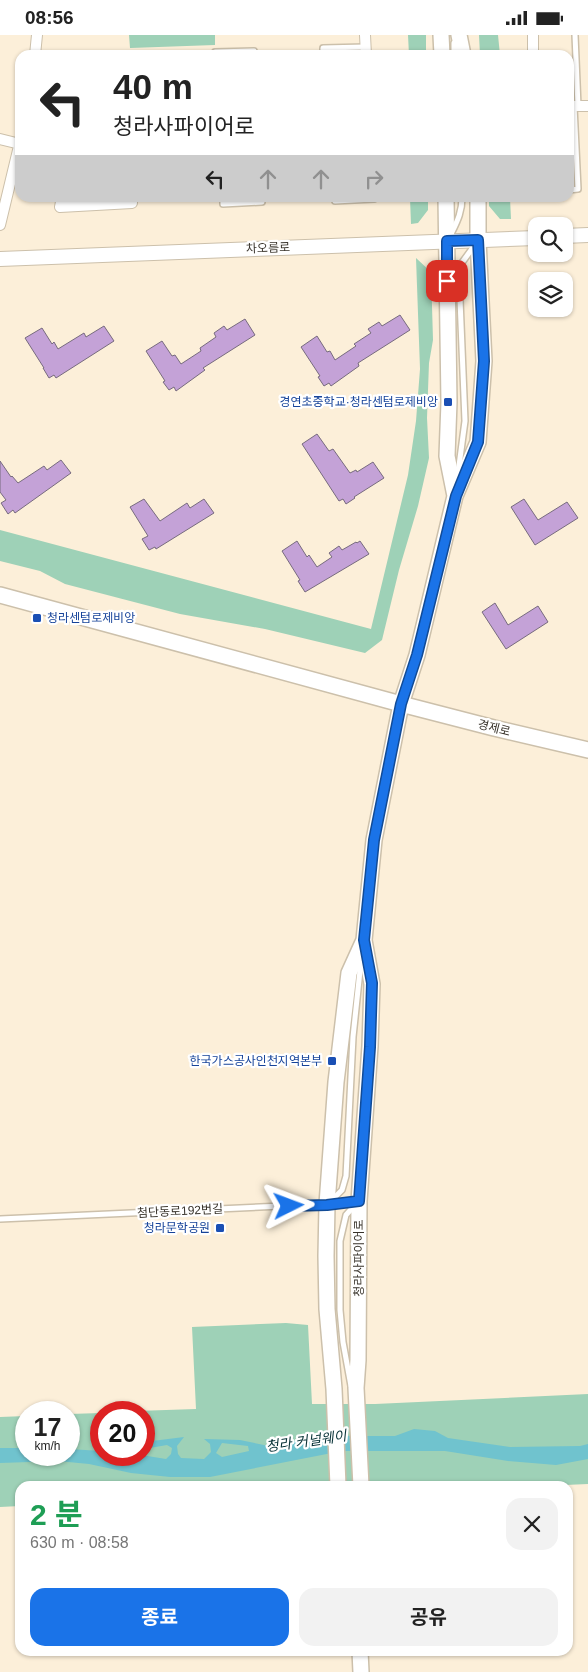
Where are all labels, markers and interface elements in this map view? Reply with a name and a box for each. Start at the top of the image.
text: 08:56 [25,7,74,28]
text: 40 m [113,67,193,106]
icon: left [30,70,95,135]
text: 청라사파이어로 [113,114,255,139]
icon: left [201,165,229,193]
icon: ahead [254,165,282,193]
icon: ahead [307,165,335,193]
icon: right [360,165,388,193]
map controls [528,217,573,317]
button: search [528,217,573,262]
street label: 차오름로 [246,240,290,256]
pin [426,260,468,302]
icon: arrive [433,267,461,295]
button: layers [528,272,573,317]
place label: 경연초중학교·청라센텀로제비앙 [279,395,438,409]
marker: 경연초중학교·청라센텀로제비앙 [442,396,454,408]
place label: 청라센텀로제비앙 [47,611,135,625]
marker: 청라센텀로제비앙 [31,612,43,624]
street label: 경제로 [476,717,512,739]
place label: 한국가스공사인천지역본부 [190,1054,322,1068]
marker: 한국가스공사인천지역본부 [326,1055,338,1067]
position arrow [262,1179,314,1231]
street label: 첨단동로192번길 [137,1202,223,1220]
street label: 청라사파이어로 [352,1219,366,1297]
place label: 청라문학공원 [144,1221,210,1235]
marker: 청라문학공원 [214,1222,226,1234]
speed limit sign: 20 [90,1401,155,1466]
text: 17 [34,1413,61,1441]
water label: 청라 커널웨이 [265,1427,348,1455]
text: km/h [34,1439,61,1453]
text: 2 분 [30,1498,83,1531]
button: close [506,1498,558,1550]
text: 630 m · 08:58 [30,1534,129,1551]
button: 종료 [30,1588,289,1646]
button: 공유 [299,1588,558,1646]

